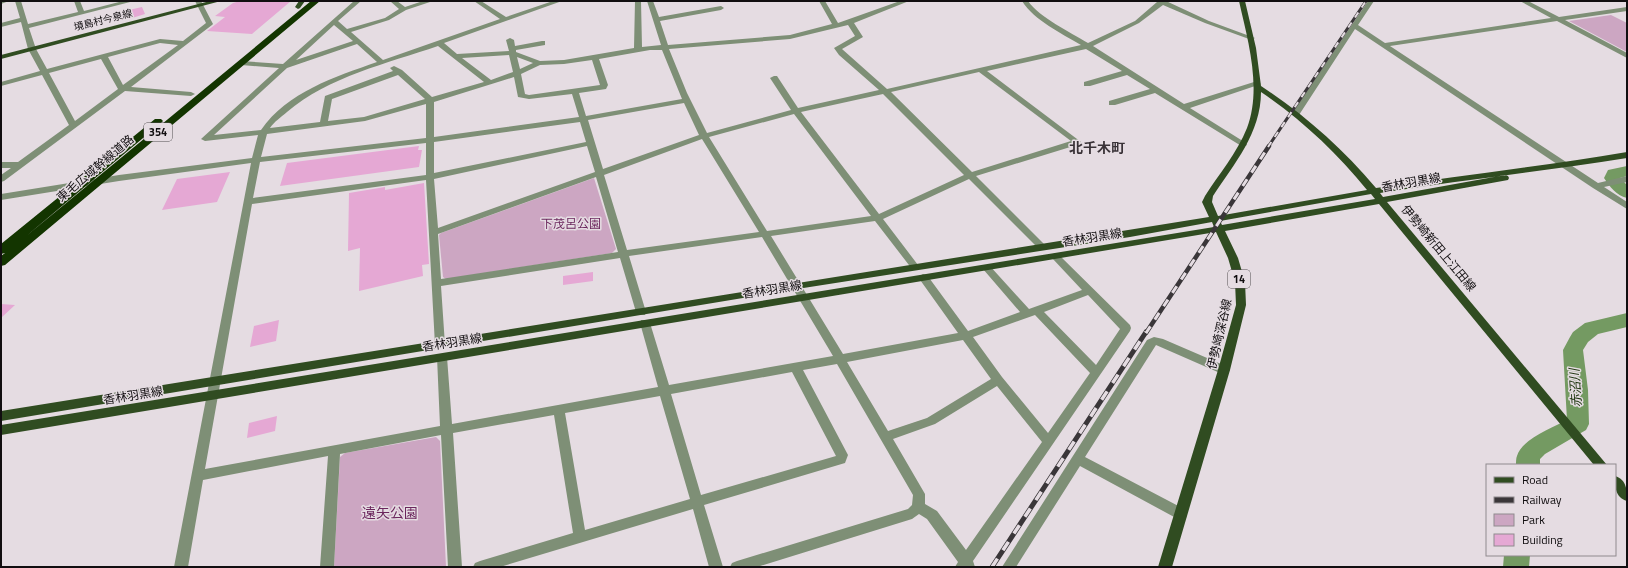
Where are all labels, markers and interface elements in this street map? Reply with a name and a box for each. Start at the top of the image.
street label: 境島村今泉線 [72,5,134,35]
road number: 354 [144,123,172,141]
street label: 東毛広域幹線道路 [52,130,138,206]
district label: 北千木町 [1069,137,1125,158]
street label: 香林羽黒線 [1380,167,1442,197]
street label: 伊勢崎新田上江田線 [1397,201,1481,295]
park label: 下茂呂公園 [541,214,601,233]
street label: 香林羽黒線 [1061,223,1123,251]
road number: 14 [1228,270,1250,288]
street label: 香林羽黒線 [741,275,803,303]
street label: 伊勢崎深谷線 [1202,297,1236,371]
street label: 香林羽黒線 [421,328,483,356]
water label: 赤沼川 [1564,366,1586,408]
street label: 香林羽黒線 [102,381,164,409]
legend [1486,464,1616,556]
text: Road [1522,470,1548,489]
text: Railway [1522,490,1562,509]
park label: 遠矢公園 [362,502,418,523]
text: Park [1522,510,1545,529]
text: Building [1522,530,1563,549]

